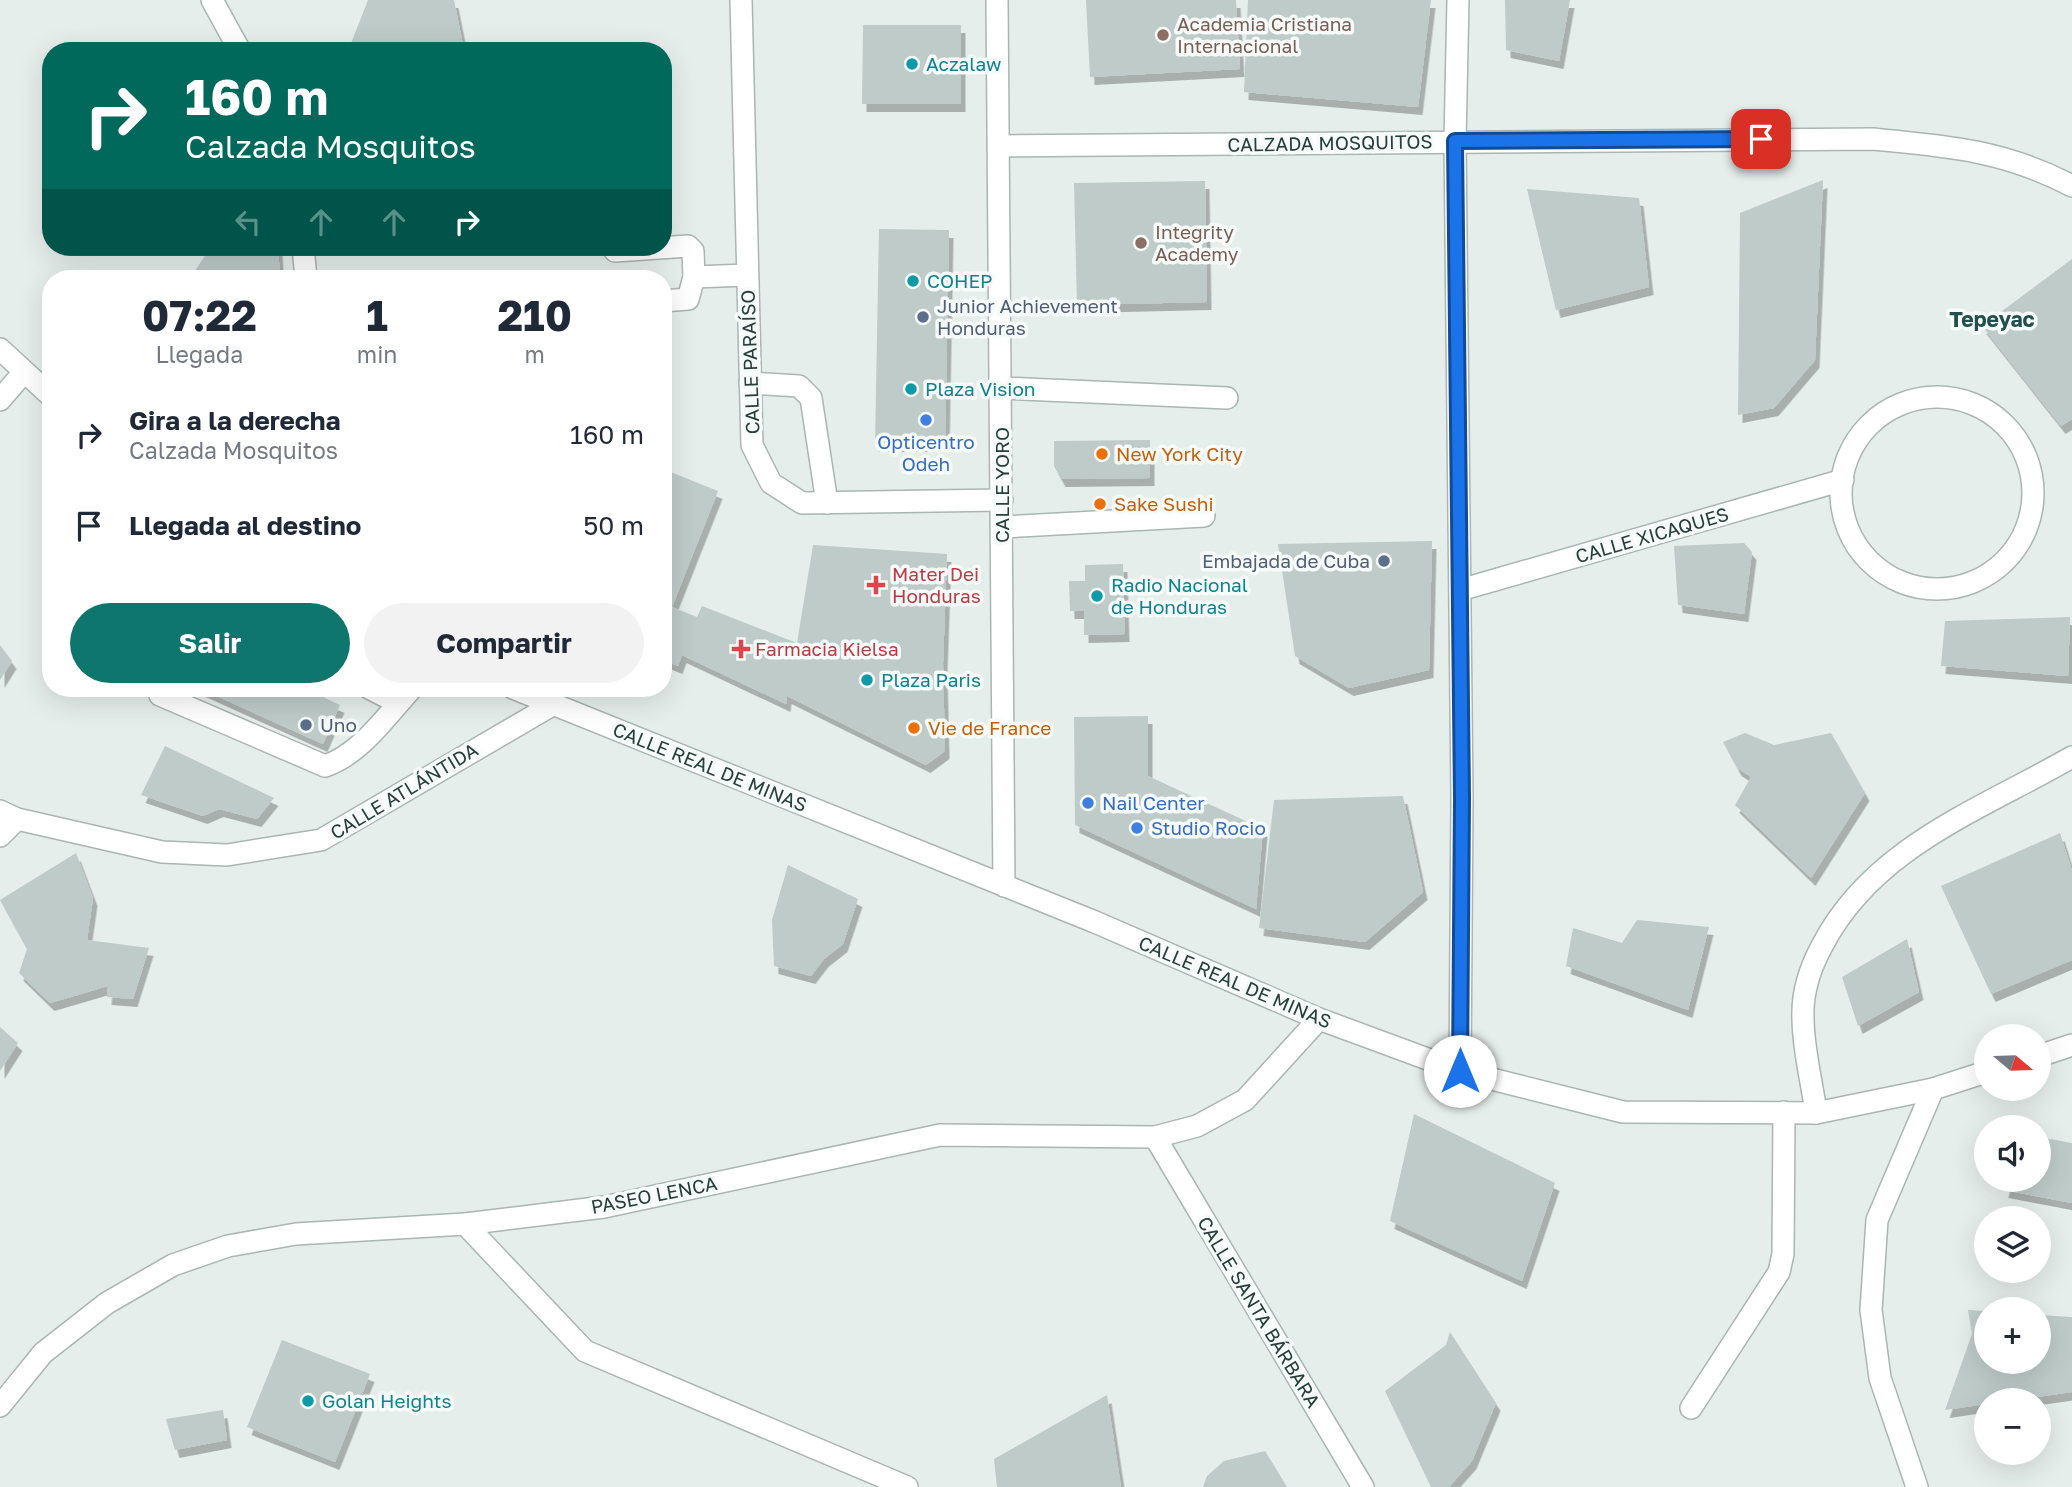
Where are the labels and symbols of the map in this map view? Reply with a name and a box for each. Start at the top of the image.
place label: Academia Cristiana Internacional [1177,12,1352,57]
marker: Academia Cristiana Internacional [1155,27,1171,43]
place label: Aczalaw [926,52,1001,75]
marker: Aczalaw [904,56,920,72]
pin [1731,109,1791,169]
street label: CALZADA MOSQUITOS [1227,129,1433,156]
place label: Integrity Academy [1155,220,1239,265]
marker: Integrity Academy [1133,235,1149,251]
place label: COHEP [927,269,992,292]
marker: COHEP [905,273,921,289]
street label: CALLE PARAÍSO [735,289,764,435]
place label: Junior Achievement Honduras [937,294,1118,339]
district label: Tepeyac [1949,306,2035,332]
marker: Junior Achievement Honduras [915,309,931,325]
place label: Plaza Vision [925,377,1036,400]
marker: Plaza Vision [903,381,919,397]
marker: Opticentro Odeh [918,412,934,428]
street label: CALLE YORO [990,427,1013,543]
place label: Opticentro Odeh [877,430,975,475]
place label: New York City [1116,442,1243,465]
marker: New York City [1094,446,1110,462]
place label: Sake Sushi [1114,492,1214,515]
marker: Sake Sushi [1092,496,1108,512]
street label: CALLE XICAQUES [1573,502,1731,567]
place label: Embajada de Cuba [1202,549,1370,572]
marker: Embajada de Cuba [1376,553,1392,569]
place label: Mater Dei Honduras [892,562,981,607]
place label: Radio Nacional de Honduras [1111,573,1248,618]
marker: Mater Dei Honduras [866,575,886,595]
marker: Radio Nacional de Honduras [1089,588,1105,604]
place label: Farmacia Kielsa [755,637,899,660]
marker: Farmacia Kielsa [733,641,749,657]
place label: Plaza Paris [881,668,981,691]
marker: Plaza Paris [859,672,875,688]
place label: Uno [320,713,357,736]
place label: Vie de France [928,716,1051,739]
marker: Uno [298,717,314,733]
street label: CALLE REAL DE MINAS [610,717,811,816]
marker: Vie de France [906,720,922,736]
street label: CALLE ATLÁNTIDA [326,737,482,844]
place label: Nail Center [1102,791,1205,814]
marker: Nail Center [1080,795,1096,811]
place label: Studio Rocio [1151,816,1266,839]
marker: Studio Rocio [1129,820,1145,836]
street label: CALLE REAL DE MINAS [1135,930,1335,1033]
north arrow [1974,1024,2051,1101]
position arrow [1423,1034,1497,1108]
street label: PASEO LENCA [589,1171,719,1218]
street label: CALLE SANTA BÁRBARA [1193,1212,1326,1412]
place label: Golan Heights [322,1389,451,1412]
marker: Golan Heights [300,1393,316,1409]

